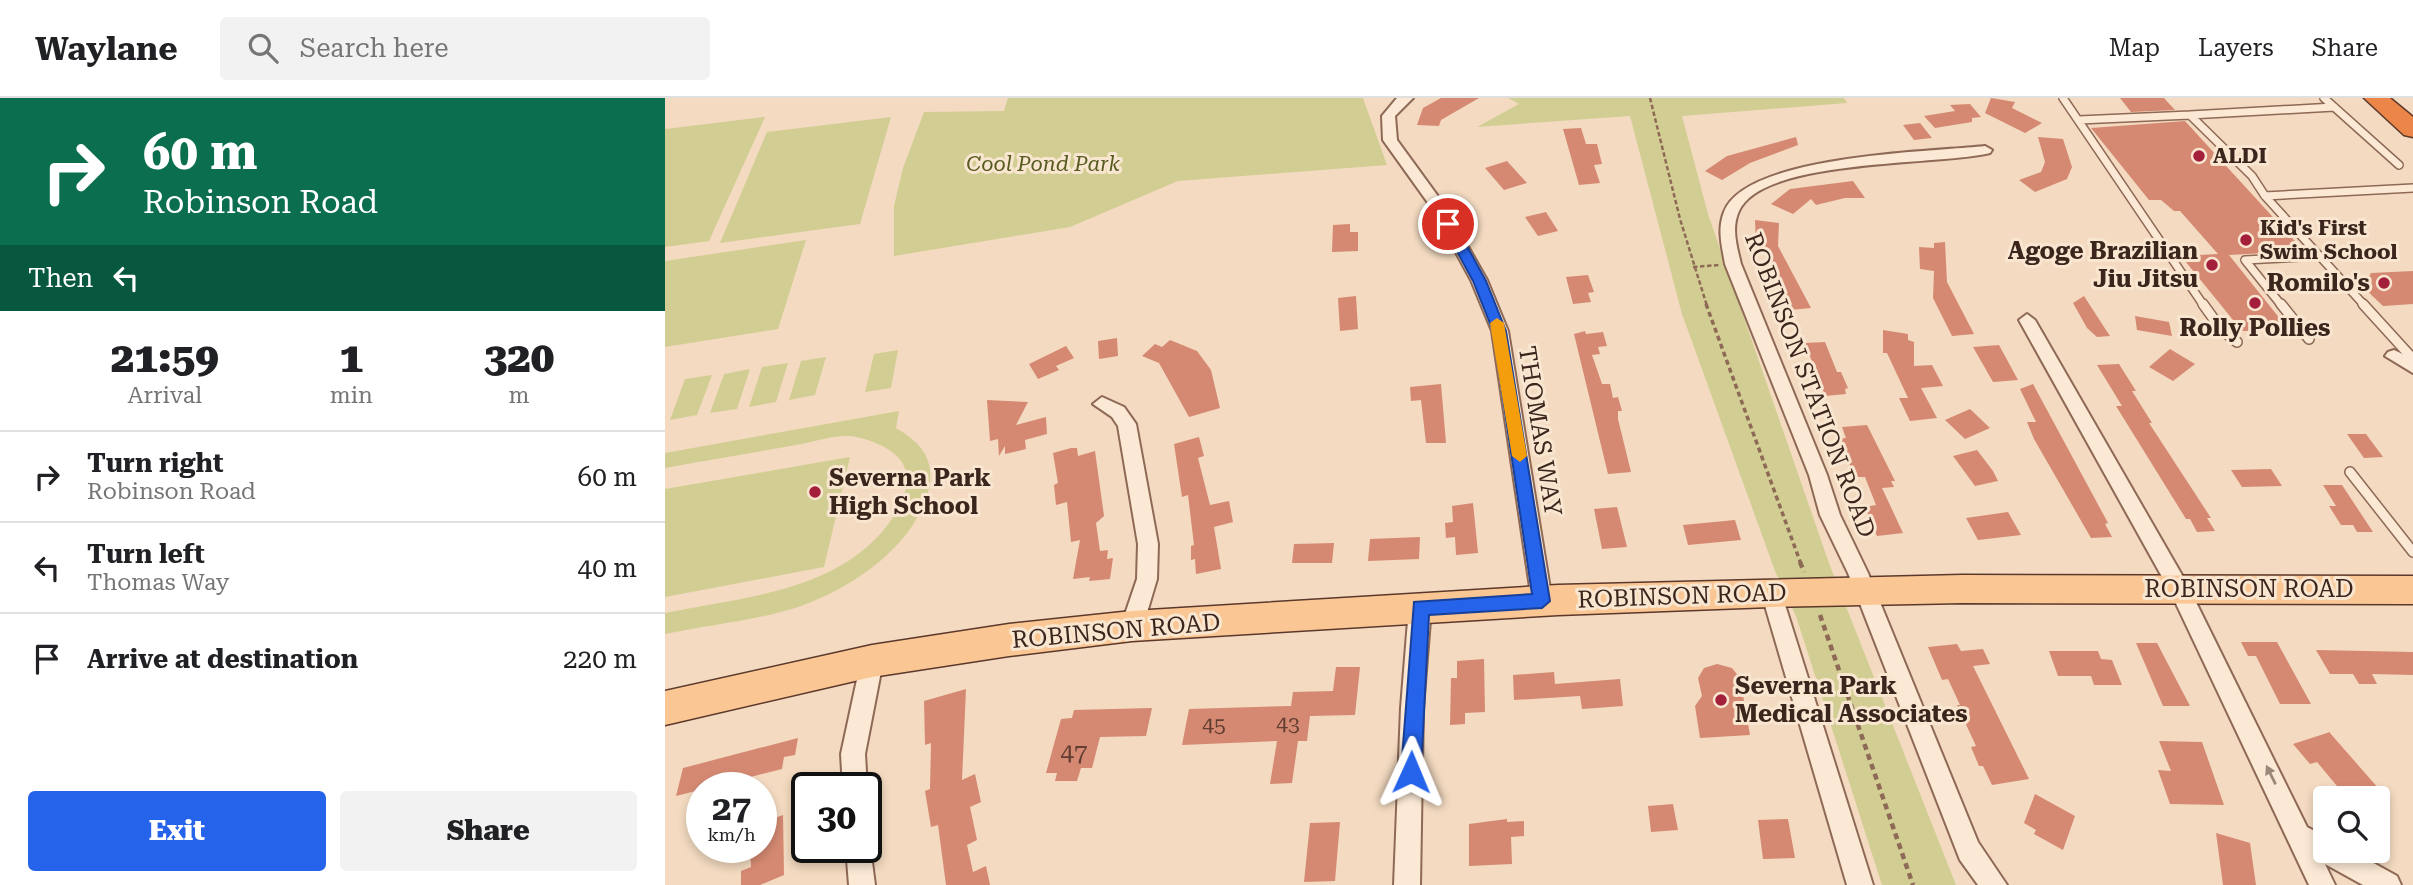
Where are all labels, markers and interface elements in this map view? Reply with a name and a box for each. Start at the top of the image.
search box [220,17,710,80]
text: Waylane [35,29,178,68]
icon: search [244,29,282,67]
text: Search here [300,33,449,63]
text: Map [2109,34,2160,62]
text: Layers [2198,34,2274,62]
text: Share [2312,34,2378,62]
text: 60 m [143,124,258,181]
icon: right [28,126,119,217]
place label: ALDI [2213,144,2267,168]
marker: ALDI [2191,148,2207,164]
park label: Cool Pond Park [966,152,1120,176]
text: Robinson Road [143,183,378,221]
pin [1418,194,1478,254]
icon: arrive [1429,205,1467,243]
place label: Kid's First Swim School [2260,216,2398,264]
street label: ROBINSON STATION ROAD [1739,229,1881,541]
marker: Kid's First Swim School [2238,232,2254,248]
place label: Agoge Brazilian Jiu Jitsu [2008,237,2198,293]
marker: Agoge Brazilian Jiu Jitsu [2204,257,2220,273]
icon: left [107,259,145,297]
text: Then [28,263,93,293]
place label: Romilo's [2267,269,2370,297]
marker: Romilo's [2376,275,2392,291]
marker: Rolly Pollies [2247,295,2263,311]
place label: Rolly Pollies [2180,314,2330,342]
text: 21:59 [111,333,219,382]
text: 1 [339,333,363,382]
text: 320 [484,333,554,382]
street label: THOMAS WAY [1513,344,1567,519]
text: Arrival [127,382,202,409]
text: min [330,382,373,409]
text: m [508,382,529,409]
text: Turn right [87,448,223,478]
icon: right [28,458,66,496]
text: 60 m [578,462,637,492]
place label: Severna Park High School [829,464,991,520]
text: Robinson Road [87,478,256,505]
marker: Severna Park High School [807,484,823,500]
text: Turn left [87,539,205,569]
icon: left [28,549,66,587]
text: 40 m [578,553,637,583]
text: Thomas Way [87,569,229,596]
street label: ROBINSON ROAD [2144,575,2354,603]
street label: ROBINSON ROAD [1577,578,1787,614]
street label: ROBINSON ROAD [1010,608,1222,654]
icon: arrive [28,640,66,678]
text: Arrive at destination [87,644,358,674]
text: 220 m [563,644,637,674]
place label: Severna Park Medical Associates [1735,672,1968,728]
marker: Severna Park Medical Associates [1713,692,1729,708]
house number: 43 [1276,712,1300,736]
house number: 45 [1202,713,1226,737]
position arrow [1374,735,1448,809]
house number: 47 [1061,739,1087,767]
one-way arrow [2265,765,2276,785]
speed limit sign: 30 [791,772,882,863]
map controls [2313,786,2390,863]
button: search [2313,786,2390,863]
text: 27 [712,788,751,829]
button: Exit [28,791,326,871]
button: Share [340,791,637,871]
text: km/h [707,824,756,845]

